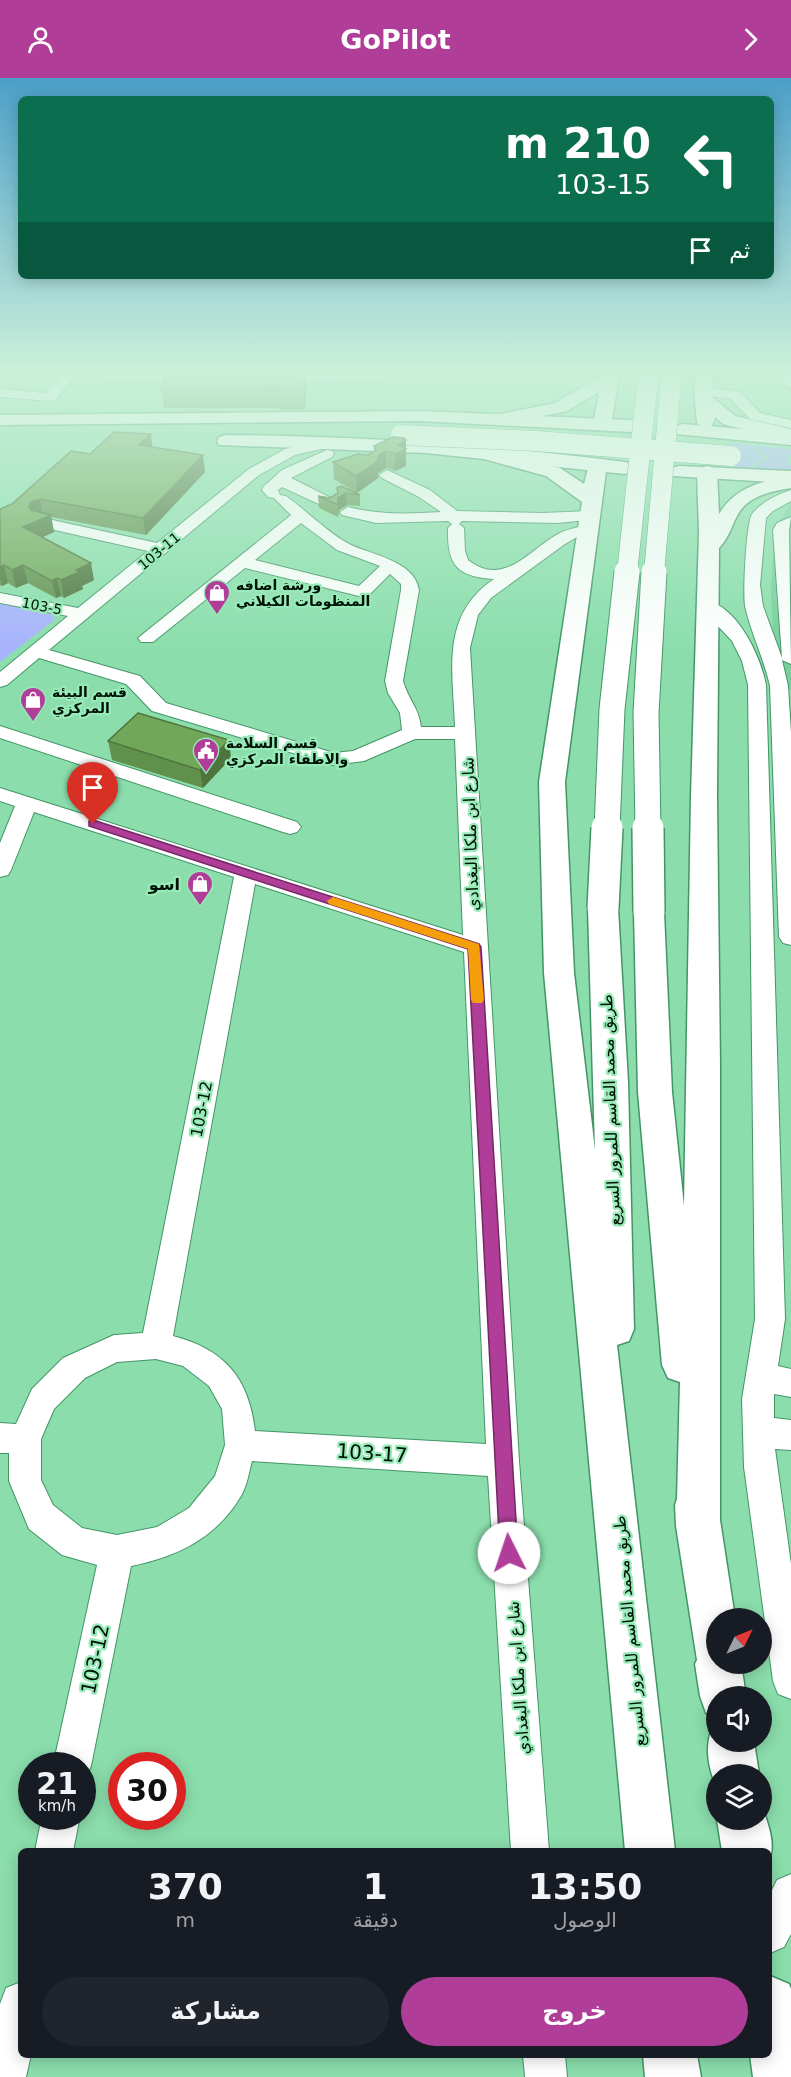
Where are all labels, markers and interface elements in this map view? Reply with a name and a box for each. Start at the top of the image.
icon: person [24,23,57,56]
icon: forward [734,23,767,56]
text: GoPilot [340,24,451,55]
text: 210 m [505,119,651,168]
icon: left [672,120,750,198]
text: 103-15 [555,169,651,200]
icon: arrive [684,234,717,267]
text: ثم [729,238,750,263]
street label: 103-11 [135,529,183,573]
place label: ورشة اضافه المنظومات الكيلاني [236,577,370,610]
shop icon: ورشة اضافه المنظومات الكيلاني [202,578,232,616]
street label: 103-5 [21,594,63,618]
place label: قسم البيئة المركزي [52,684,127,718]
shop icon: قسم البيئة المركزي [18,685,48,723]
place label: قسم السلامة والاطفاء المركزي [226,735,348,769]
public building icon: قسم السلامة والاطفاء المركزي [191,736,221,774]
street label: شارع ابن ملكا البغدادي [458,757,484,911]
pin [67,762,118,824]
icon: arrive [76,771,109,804]
shop icon: اسو [185,869,215,907]
place label: اسو [148,875,180,894]
street label: طريق محمد القاسم للمرور السريع [597,994,625,1226]
street label: 103-12 [187,1079,216,1139]
street label: 103-17 [336,1439,408,1467]
street label: طريق محمد القاسم للمرور السريع [610,1515,650,1747]
position arrow [477,1521,541,1585]
street label: شارع ابن ملكا البغدادي [504,1601,534,1755]
north arrow [706,1608,772,1674]
map controls [706,1608,772,1830]
street label: 103-12 [76,1622,114,1696]
button: sound [706,1686,772,1752]
speed limit sign: 30 [108,1752,186,1830]
button: layers [706,1764,772,1830]
text: 21 [36,1766,78,1801]
text: km/h [38,1797,76,1815]
text: 370 [148,1866,223,1907]
text: 1 [363,1866,388,1907]
text: 13:50 [528,1866,642,1907]
text: m [176,1908,195,1932]
text: دقيقة [353,1908,398,1932]
text: الوصول [553,1908,617,1932]
button: مشاركة [42,1977,389,2046]
button: خروج [401,1977,748,2046]

